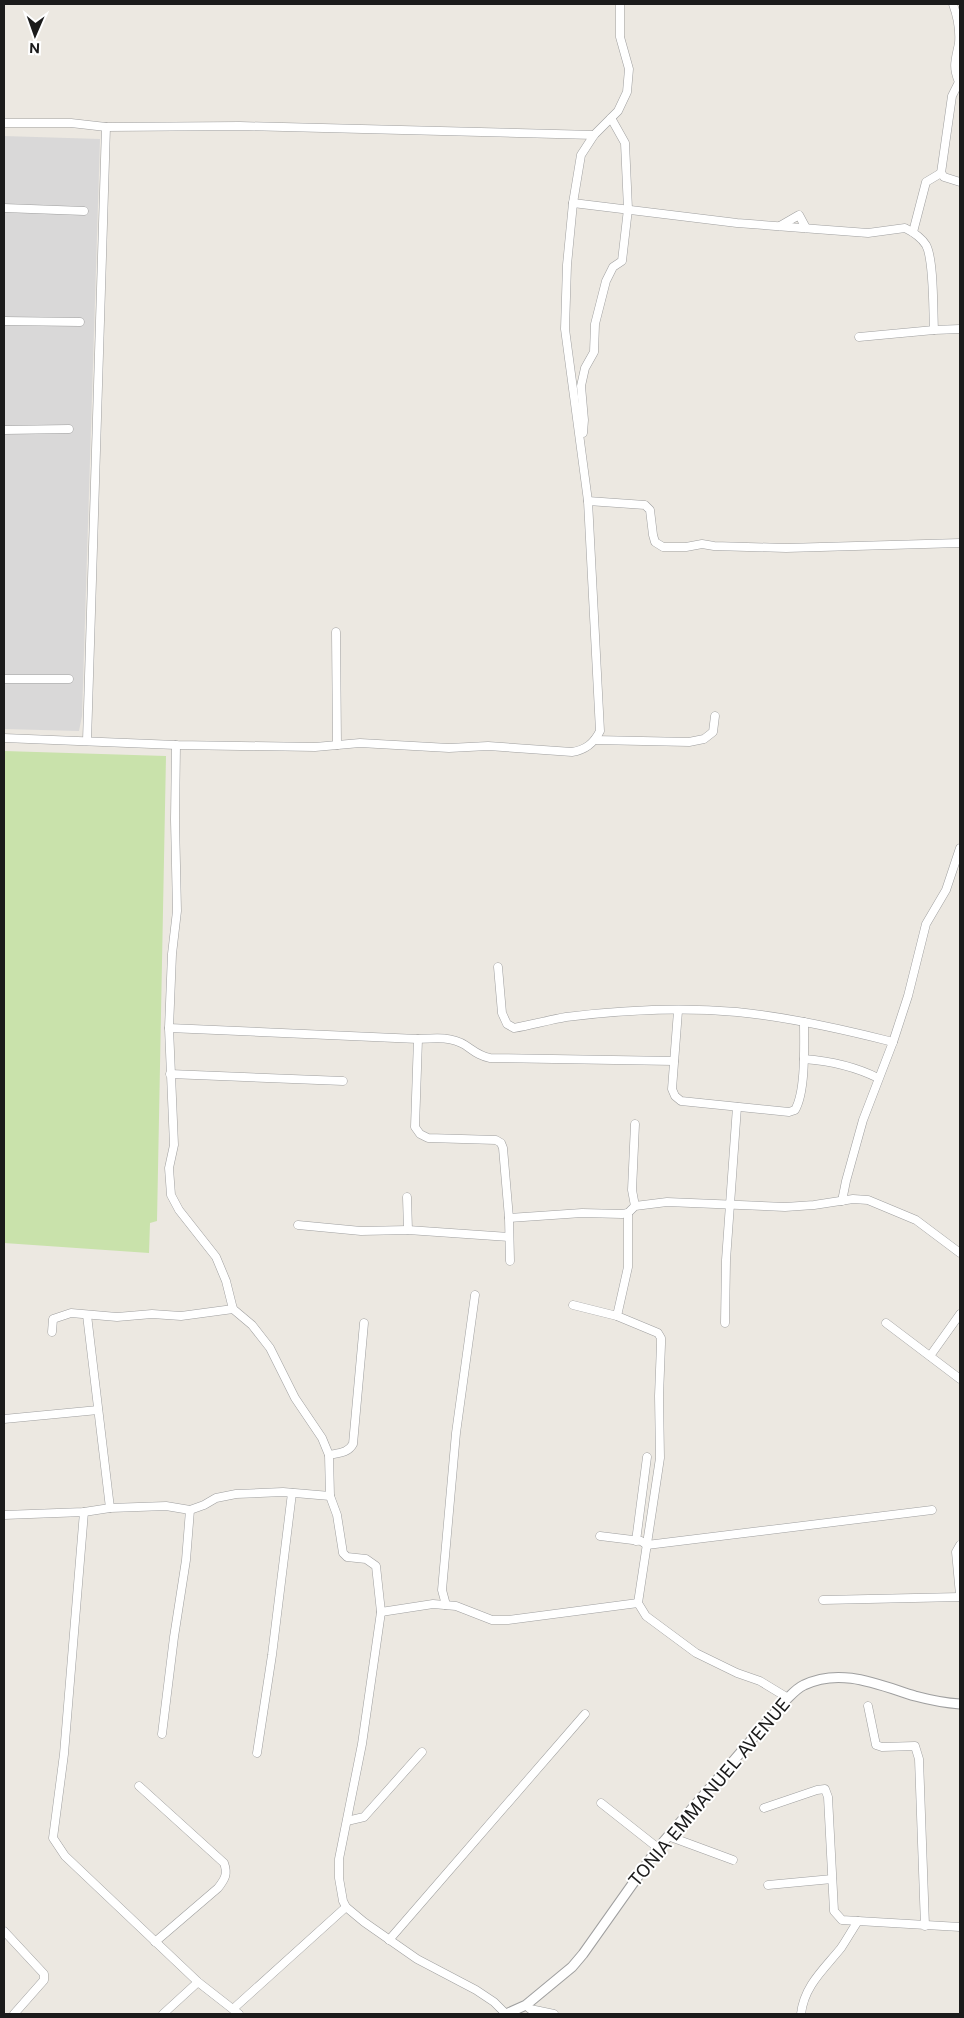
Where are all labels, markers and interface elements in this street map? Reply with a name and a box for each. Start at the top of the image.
north arrow [10,10,60,60]
text: N [29,40,40,56]
street label: TONIA EMMANUEL AVENUE [624,1694,794,1890]

